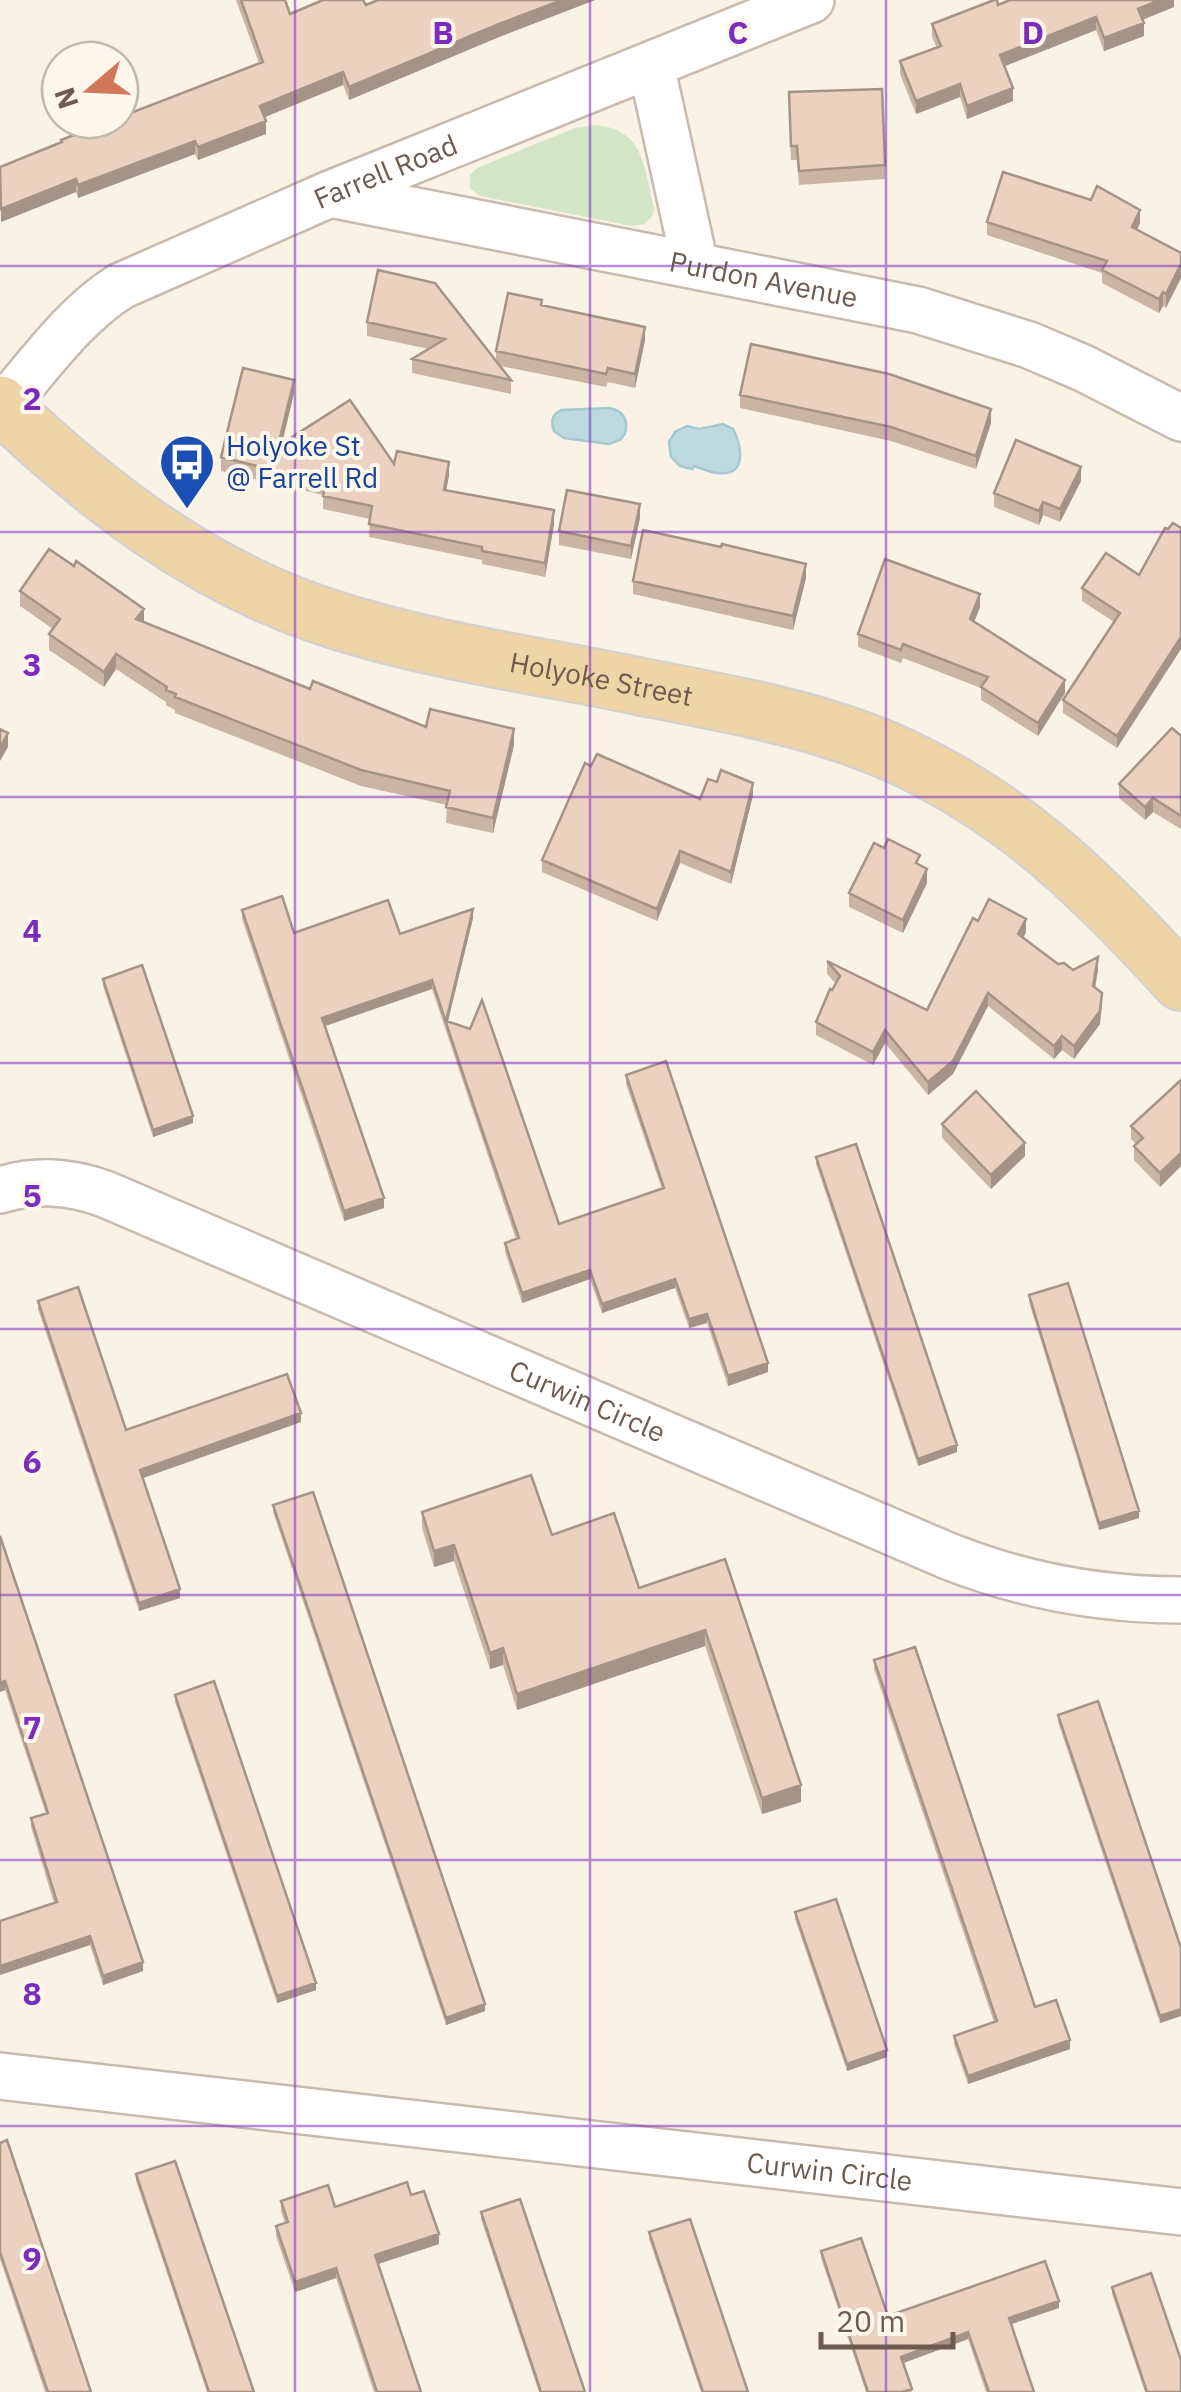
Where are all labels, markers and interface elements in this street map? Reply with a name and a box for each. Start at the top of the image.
text: B [432,11,454,53]
text: C [728,11,748,53]
text: D [1022,11,1044,53]
north arrow [40,40,140,140]
text: N [45,83,87,114]
street label: Farrell Road [308,126,463,217]
street label: Purdon Avenue [666,242,861,316]
text: 2 [22,377,42,419]
place label: Holyoke St @ Farrell Rd [226,427,378,496]
bus stop icon: Holyoke St @ Farrell Rd [157,432,217,511]
text: 3 [22,643,42,685]
street label: Holyoke Street [507,643,696,714]
text: 4 [22,909,42,951]
text: 5 [22,1174,42,1216]
street label: Curwin Circle [504,1351,671,1451]
text: 6 [22,1440,42,1482]
text: 7 [22,1706,42,1748]
text: 8 [22,1972,42,2014]
street label: Curwin Circle [745,2143,914,2199]
text: 9 [22,2237,42,2279]
scale bar [821,2287,954,2349]
text: 20 m [836,2301,905,2340]

